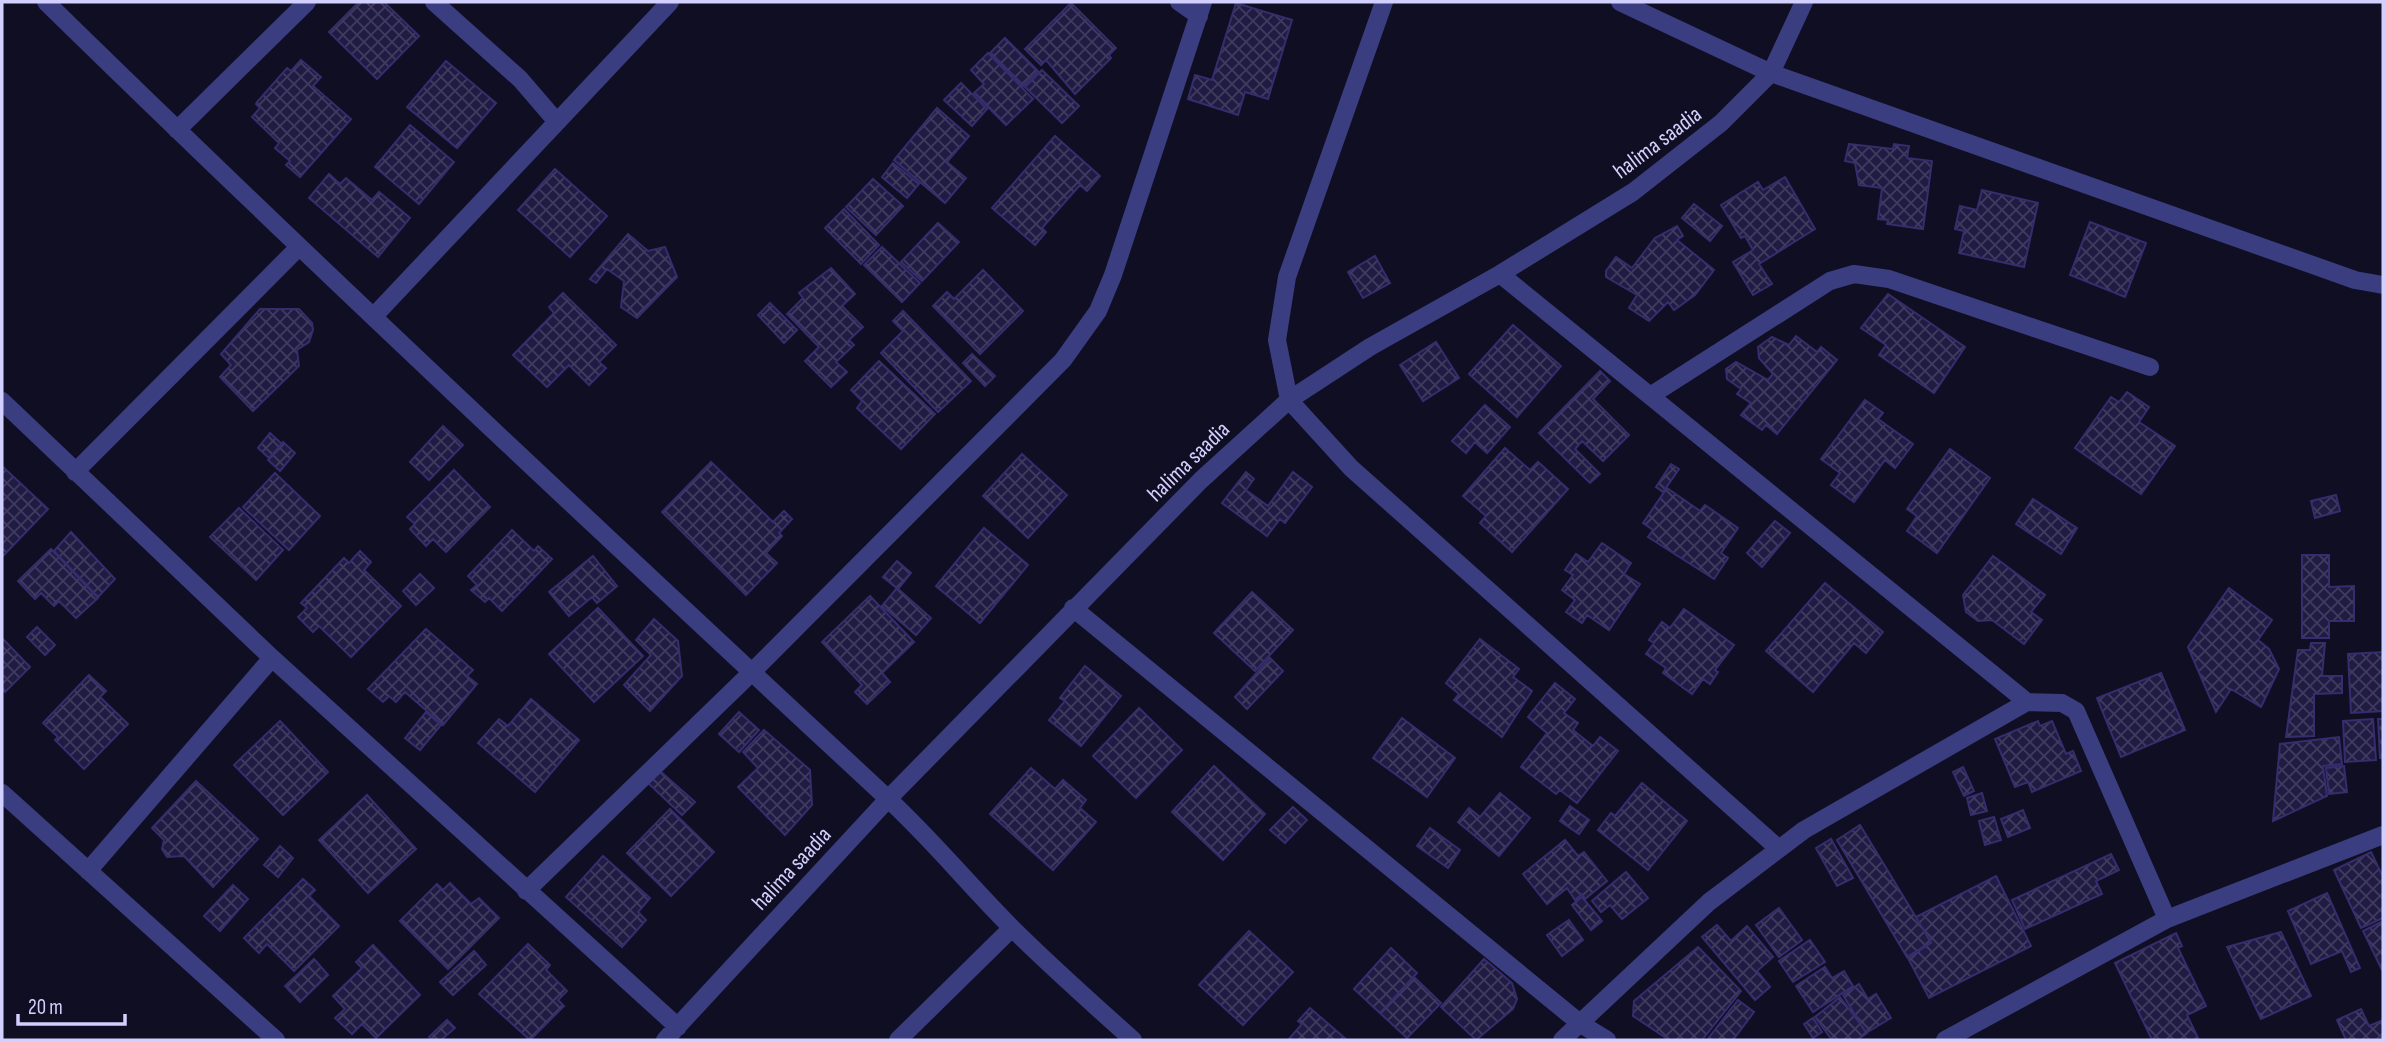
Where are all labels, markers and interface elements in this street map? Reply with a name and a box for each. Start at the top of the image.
street label: halima saadia [1608,100,1707,185]
street label: halima saadia [1142,416,1236,508]
street label: halima saadia [746,821,837,916]
scale bar [18,982,124,1026]
text: 20 m [28,995,63,1020]

